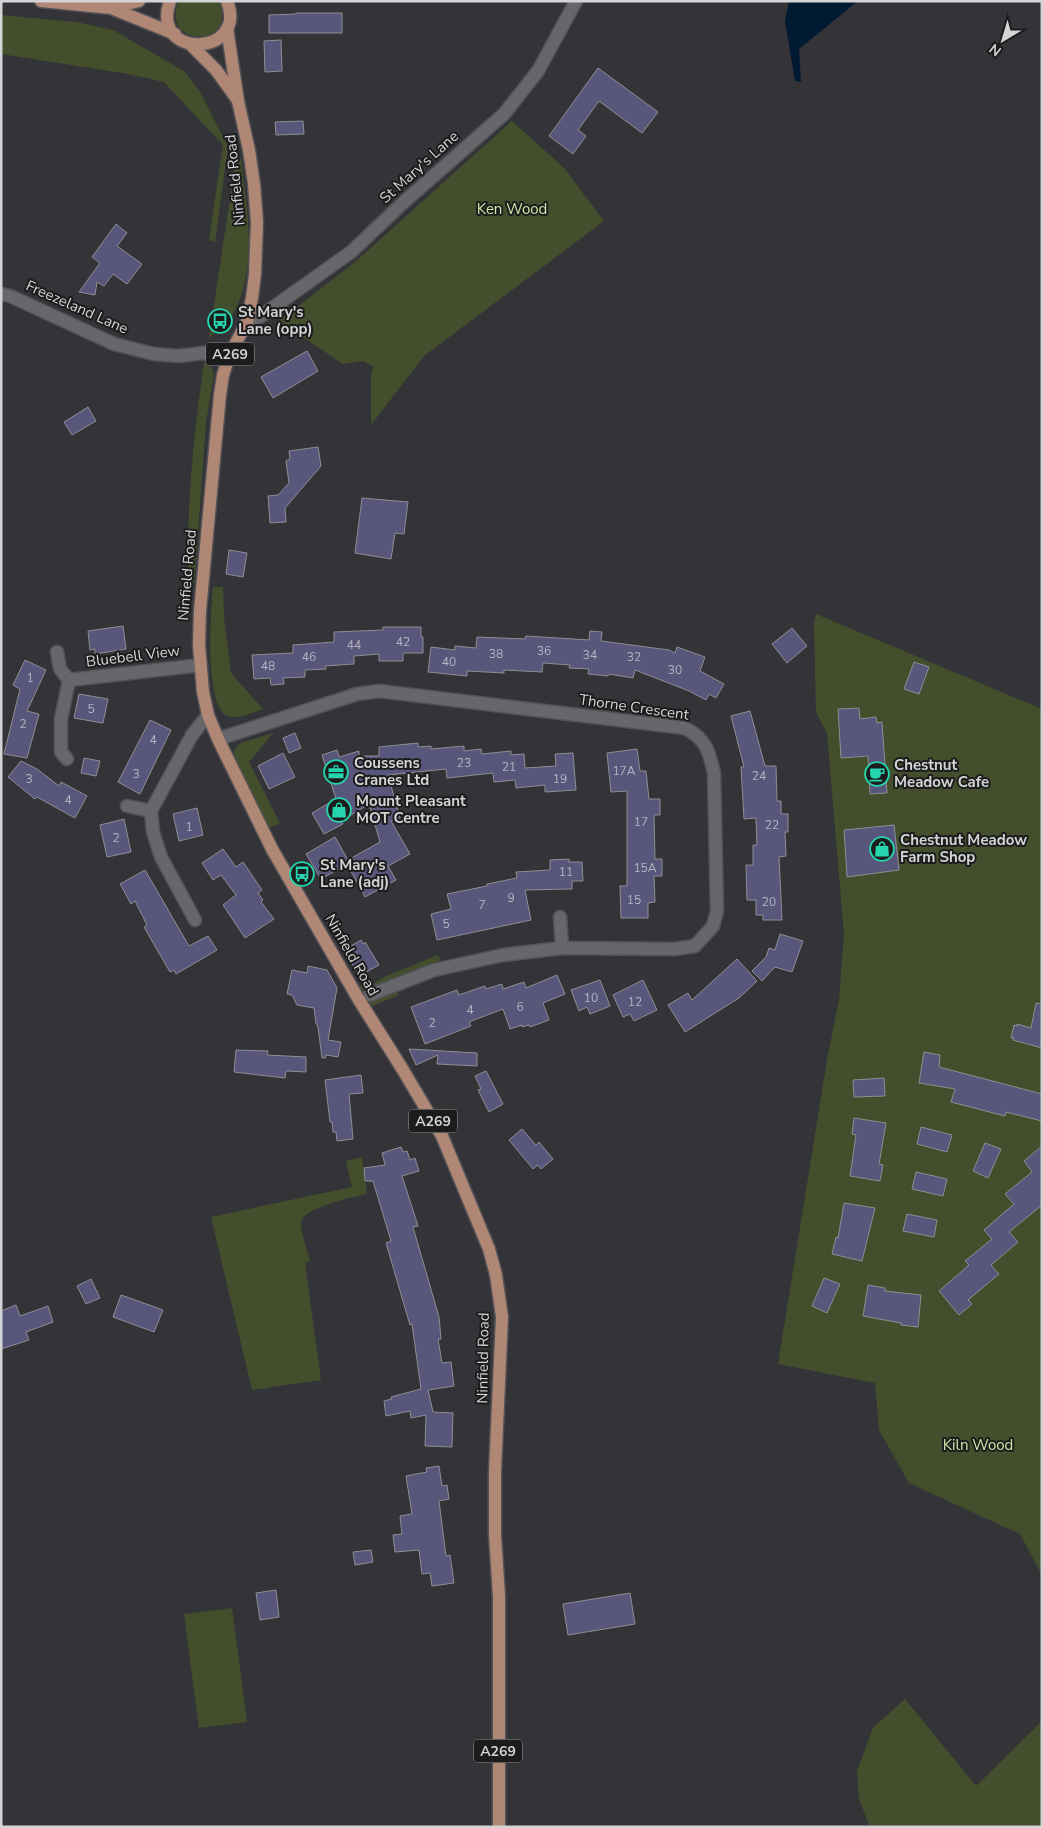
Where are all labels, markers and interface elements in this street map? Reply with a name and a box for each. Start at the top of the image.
north arrow [978,15,1028,65]
text: N [985,39,1005,61]
street label: St Mary's Lane [375,126,463,208]
street label: Ninfield Road [220,134,250,226]
park label: Ken Wood [477,199,547,219]
street label: Freezeland Lane [23,275,131,339]
place label: St Mary's Lane (opp) [238,302,313,339]
bus stop icon: St Mary's Lane (opp) [207,308,233,334]
road number: A269 [206,342,254,366]
street label: Ninfield Road [173,529,201,621]
house number: 42 [396,634,410,650]
house number: 44 [347,637,361,653]
street label: Bluebell View [85,640,182,672]
house number: 36 [537,643,551,659]
house number: 38 [489,646,503,662]
house number: 34 [583,647,597,663]
house number: 46 [302,649,316,665]
house number: 32 [627,649,641,665]
house number: 40 [442,654,456,670]
house number: 48 [261,658,275,674]
house number: 30 [668,662,682,678]
house number: 1 [26,670,34,686]
street label: Thorne Crescent [578,689,691,725]
house number: 5 [87,701,95,717]
house number: 2 [19,716,27,732]
house number: 4 [149,732,157,748]
place label: Coussens Cranes Ltd [354,753,429,790]
house number: 23 [457,755,471,771]
place label: Chestnut Meadow Cafe [894,755,989,792]
office icon: Coussens Cranes Ltd [323,759,349,785]
house number: 21 [502,759,516,775]
cafe icon: Chestnut Meadow Cafe [864,761,890,787]
house number: 17A [612,763,636,779]
house number: 3 [132,766,140,782]
house number: 24 [752,768,766,784]
house number: 3 [25,771,33,787]
house number: 19 [553,771,567,787]
place label: Mount Pleasant MOT Centre [356,791,466,828]
house number: 4 [64,792,72,808]
shop icon: Mount Pleasant MOT Centre [326,797,352,823]
house number: 17 [634,814,648,830]
house number: 22 [765,817,779,833]
house number: 1 [185,819,193,835]
house number: 2 [112,830,120,846]
place label: Chestnut Meadow Farm Shop [900,830,1027,867]
shop icon: Chestnut Meadow Farm Shop [869,836,895,862]
place label: St Mary's Lane (adj) [320,855,389,892]
house number: 15A [633,860,657,876]
bus stop icon: St Mary's Lane (adj) [289,861,315,887]
house number: 11 [559,864,573,880]
house number: 9 [507,890,515,906]
house number: 15 [627,892,641,908]
house number: 20 [762,894,776,910]
house number: 7 [478,897,486,913]
street label: Ninfield Road [321,910,383,1000]
house number: 5 [442,916,450,932]
house number: 10 [584,990,598,1006]
house number: 12 [628,994,642,1010]
house number: 6 [516,999,524,1015]
house number: 4 [466,1002,474,1018]
house number: 2 [428,1015,436,1031]
road number: A269 [409,1110,457,1132]
street label: Ninfield Road [472,1312,494,1404]
park label: Kiln Wood [943,1435,1013,1455]
road number: A269 [474,1740,522,1762]

